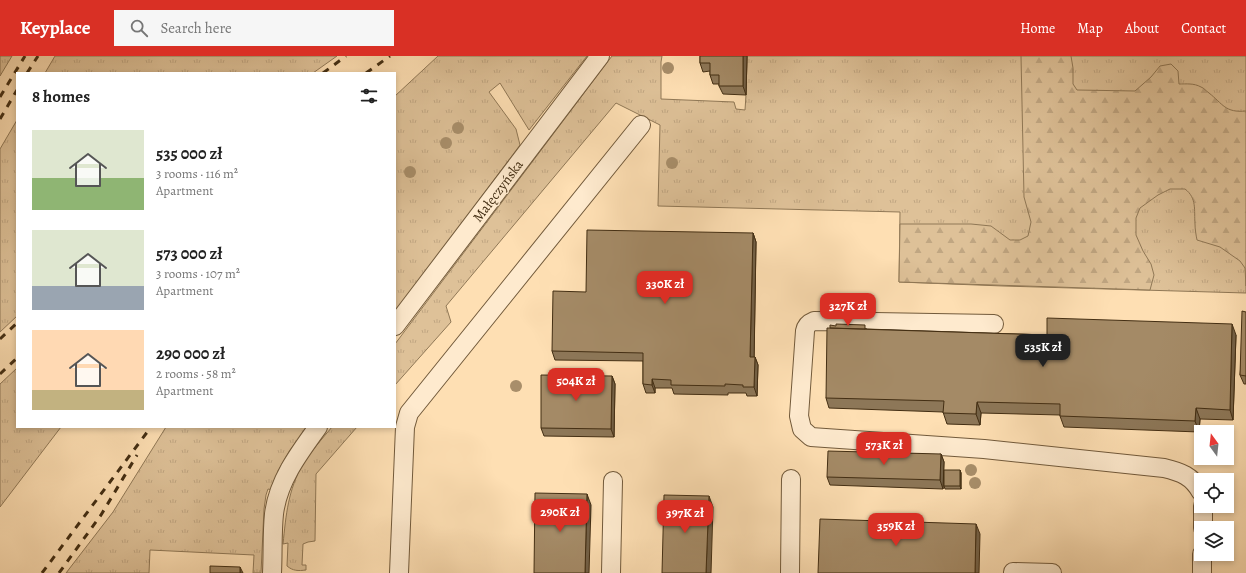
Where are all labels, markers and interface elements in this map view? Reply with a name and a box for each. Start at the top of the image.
search box [114,10,394,46]
text: Keyplace [20,15,90,41]
icon: search [128,17,150,39]
text: Search here [160,18,232,38]
text: Home [1020,19,1055,38]
text: Map [1077,19,1103,38]
text: About [1125,19,1159,38]
text: Contact [1181,19,1226,38]
text: 8 homes [32,85,90,108]
icon: filters [358,85,380,107]
text: 535 000 zł [156,142,222,165]
icon: home [64,146,112,194]
street label: Małęczyńska [468,156,528,226]
text: 3 rooms · 116 m² [156,165,238,182]
text: Apartment [156,182,214,199]
text: 573 000 zł [156,242,222,265]
icon: home [64,246,112,294]
text: 3 rooms · 107 m² [156,265,240,282]
pin: 330K zł [628,271,702,305]
text: 330K zł [646,275,684,292]
text: Apartment [156,282,214,299]
pin: 327K zł [811,293,885,327]
text: 327K zł [829,297,867,314]
pin: 535K zł [1006,334,1080,368]
text: 535K zł [1024,338,1062,355]
text: 290 000 zł [156,342,225,365]
icon: home [64,346,112,394]
text: 2 rooms · 58 m² [156,365,236,382]
pin: 504K zł [539,368,613,402]
text: 504K zł [557,372,595,389]
text: Apartment [156,382,214,399]
north arrow [1194,425,1234,465]
map controls [1194,425,1234,561]
pin: 573K zł [847,432,921,466]
text: 573K zł [865,436,903,453]
button: locate [1194,473,1234,513]
pin: 290K zł [523,499,597,533]
pin: 397K zł [648,500,722,534]
text: 290K zł [540,503,580,520]
text: 397K zł [666,504,704,521]
pin: 359K zł [859,513,933,547]
text: 359K zł [877,517,915,534]
button: layers [1194,521,1234,561]

